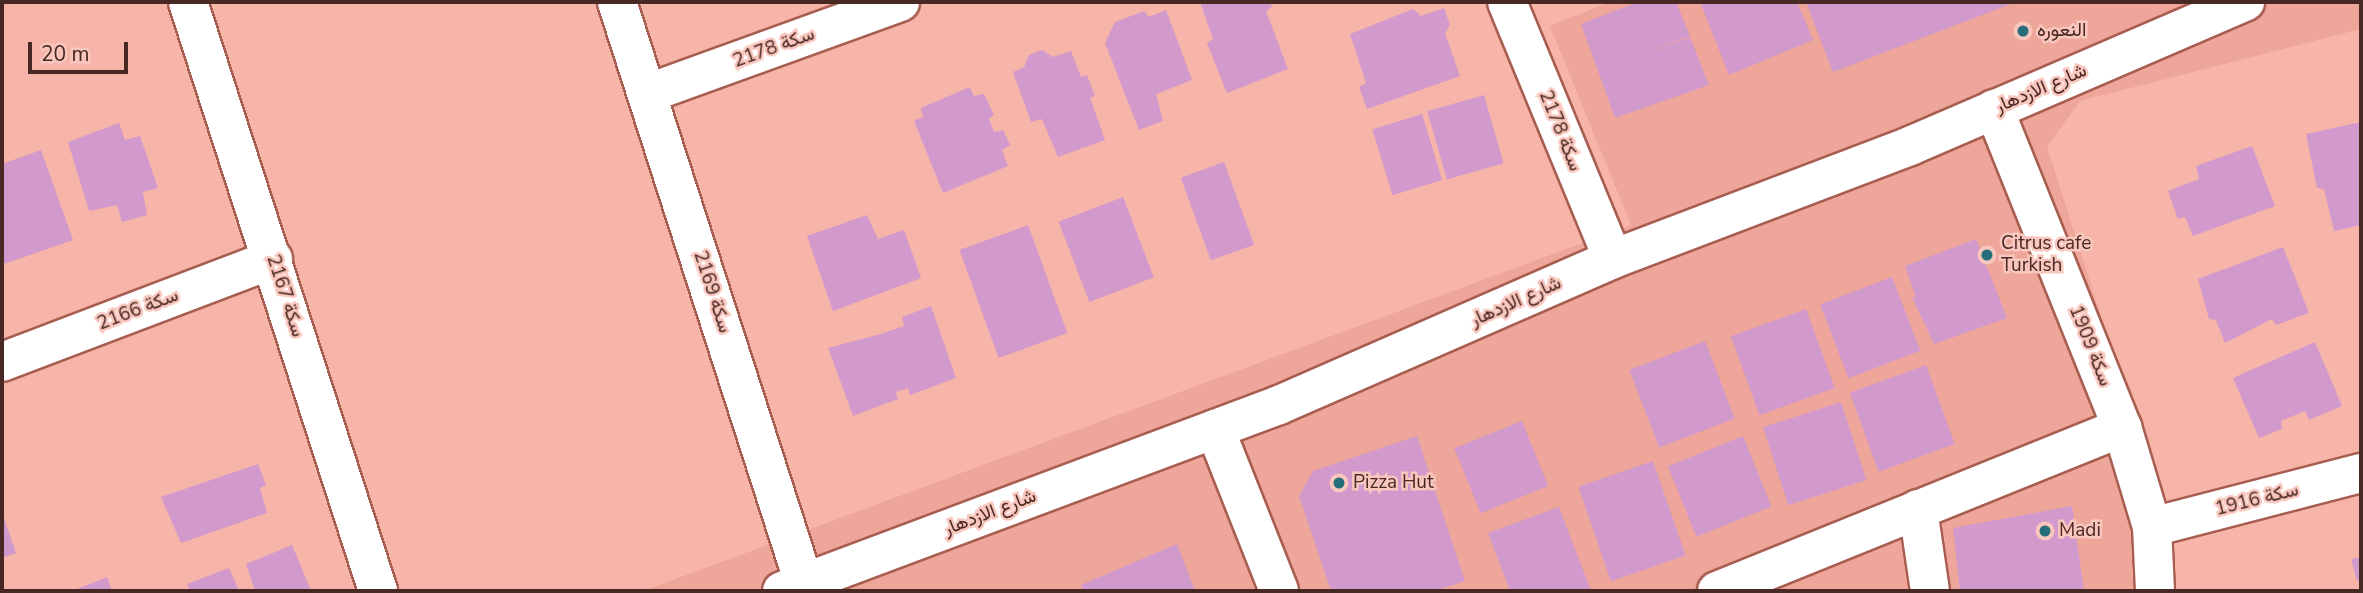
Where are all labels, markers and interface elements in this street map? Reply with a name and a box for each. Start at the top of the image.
place label: النعوره [2037,20,2086,42]
street label: سكة 2178 [730,23,818,73]
marker: النعوره [2015,23,2031,39]
scale bar [32,28,131,72]
text: 20 m [41,40,90,68]
street label: شارع الازدهار [1992,60,2090,118]
street label: سكة 2178 [1534,87,1586,175]
place label: Citrus cafe Turkish [2001,233,2091,277]
marker: Citrus cafe Turkish [1979,247,1995,263]
street label: سكة 2169 [688,248,736,336]
street label: سكة 2167 [261,252,309,340]
street label: شارع الازدهار [1467,272,1565,332]
street label: سكة 2166 [94,284,182,336]
street label: سكة 1909 [2064,302,2116,390]
place label: Pizza Hut [1353,472,1434,494]
marker: Pizza Hut [1331,475,1347,491]
street label: سكة 1916 [2213,479,2301,521]
street label: شارع الازدهار [941,485,1039,541]
place label: Madi [2059,520,2101,542]
marker: Madi [2037,523,2053,539]

